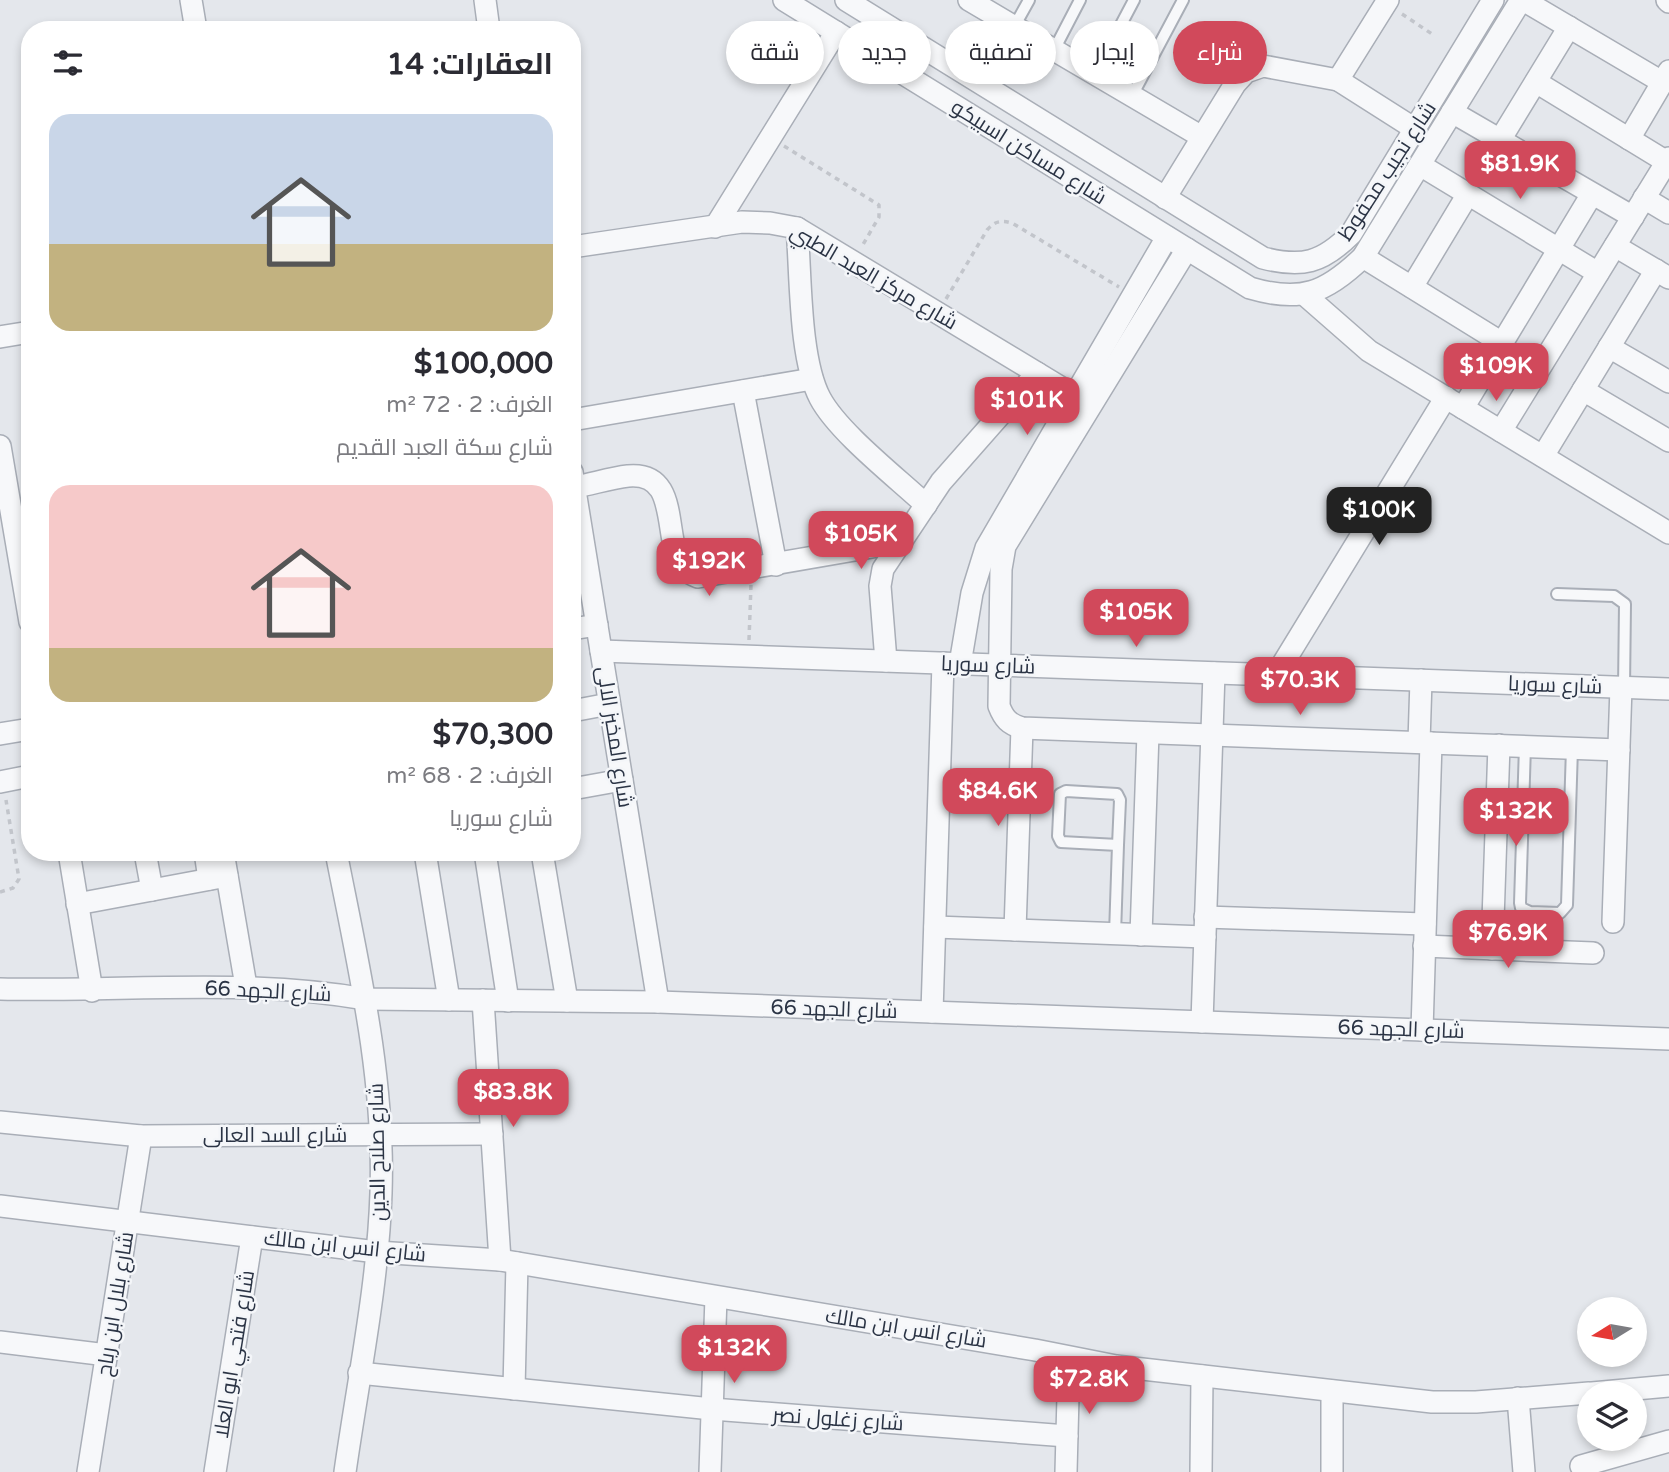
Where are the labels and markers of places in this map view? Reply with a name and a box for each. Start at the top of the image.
pin: $81.9K [1463,142,1577,201]
pin: $109K [1447,344,1545,403]
pin: $101K [978,378,1076,437]
pin: $100K [1330,488,1428,547]
pin: $105K [812,512,910,571]
pin: $192K [660,538,758,598]
pin: $105K [1087,590,1185,649]
pin: $70.3K [1243,658,1357,717]
pin: $84.6K [941,768,1055,828]
pin: $132K [1467,788,1565,848]
pin: $76.9K [1451,911,1565,970]
pin: $83.8K [456,1070,570,1129]
pin: $132K [685,1326,783,1385]
pin: $72.8K [1032,1356,1146,1416]

